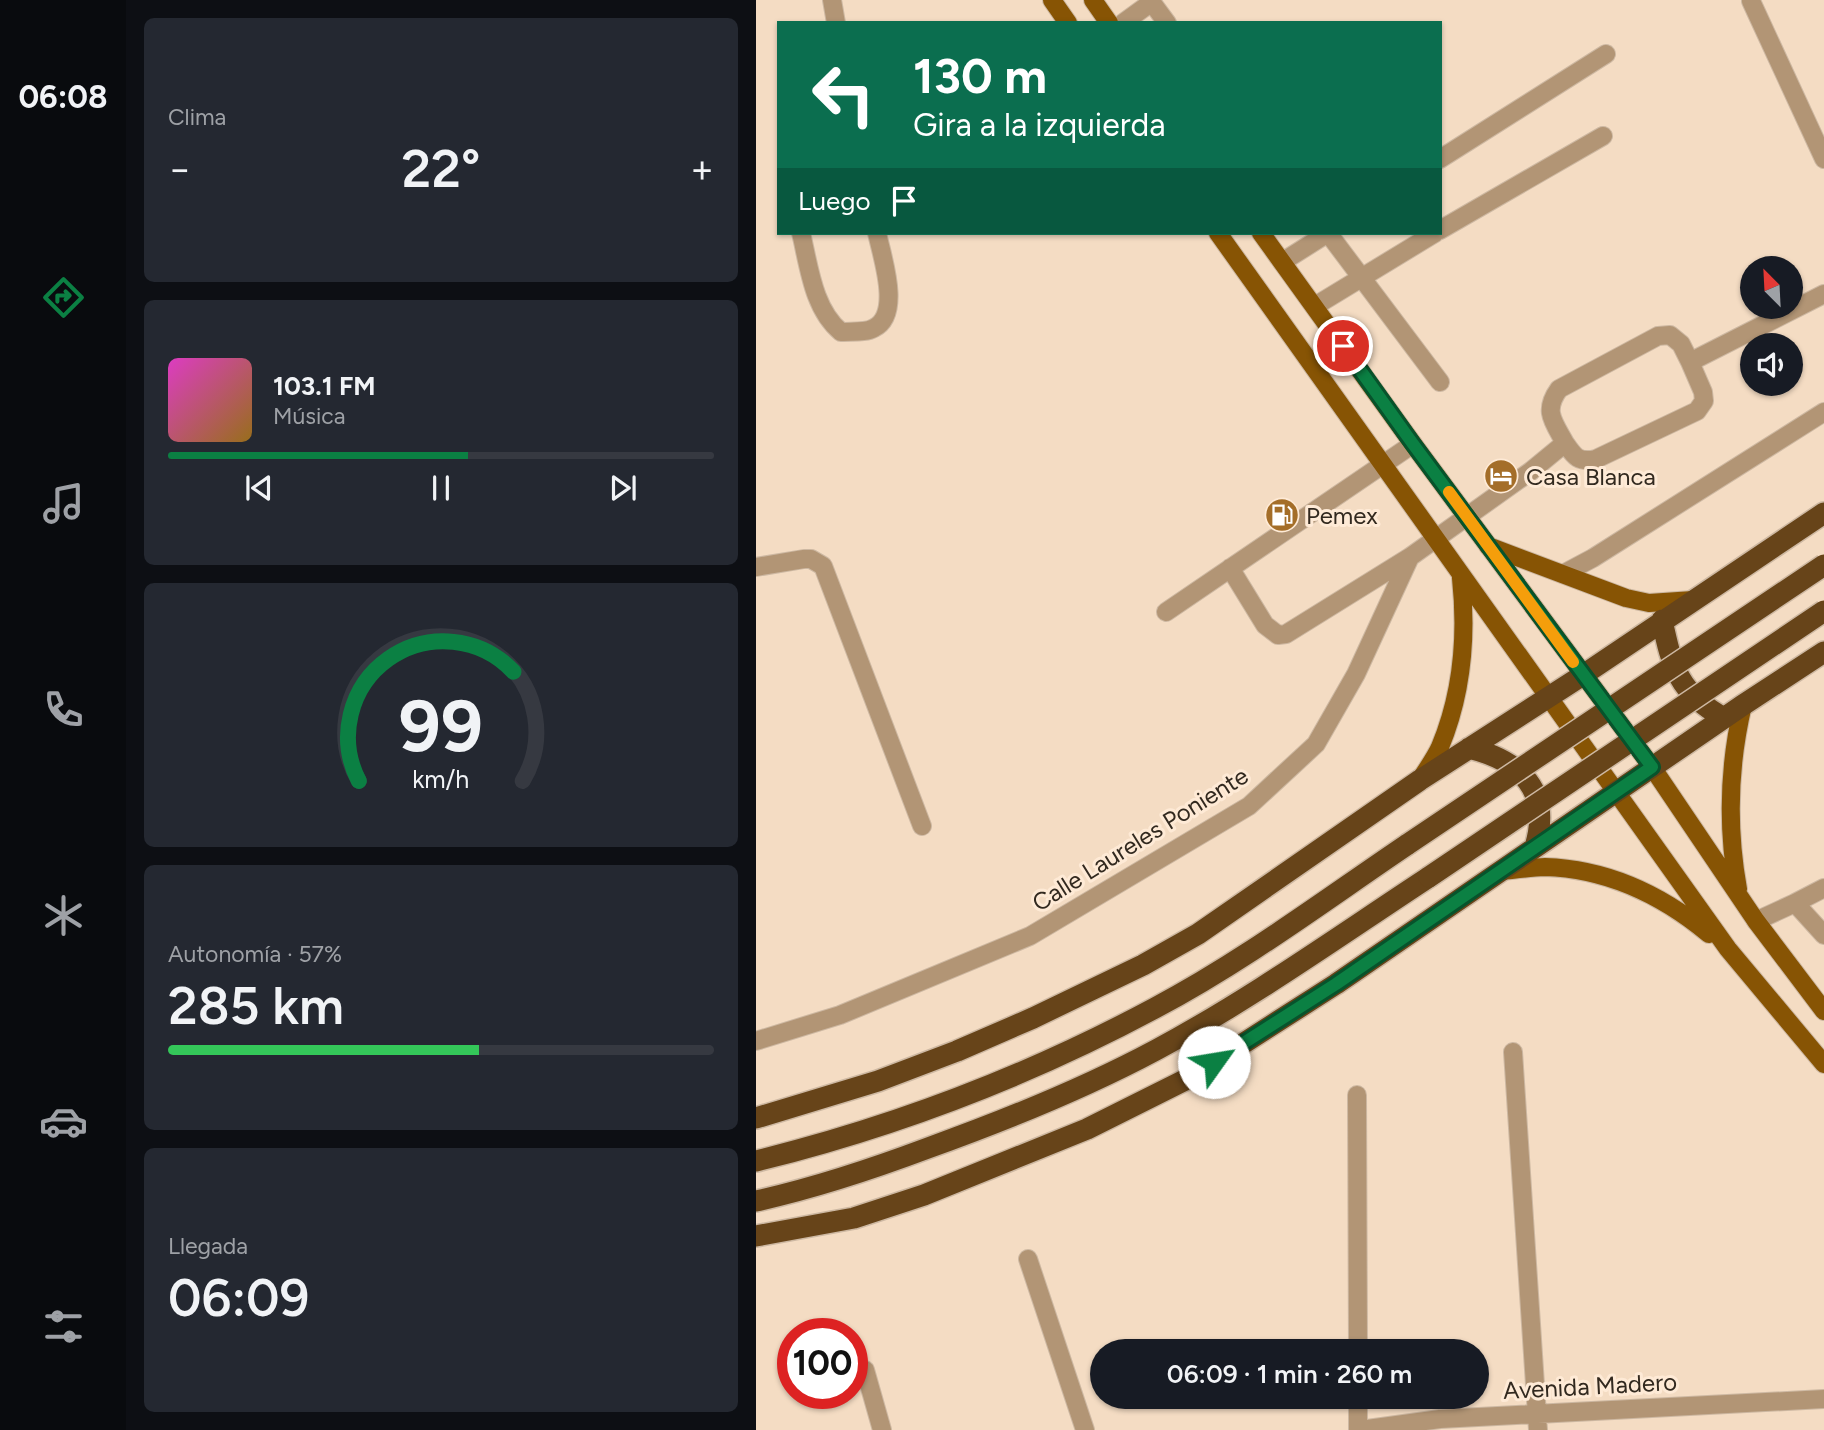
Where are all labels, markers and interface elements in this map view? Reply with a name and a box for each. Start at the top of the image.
text: 130 m [913,46,1047,105]
icon: left [798,49,889,140]
text: 06:08 [18,78,108,116]
text: Clima [168,103,226,131]
text: Gira a la izquierda [913,106,1166,144]
text: 22° [402,138,480,200]
text: − [168,146,192,192]
text: + [690,146,714,192]
icon: arrive [885,182,923,220]
text: Luego [798,185,871,217]
north arrow [1740,256,1802,318]
map controls [1740,256,1803,396]
icon: directions [39,273,88,322]
pin [1313,316,1373,376]
icon: arrive [1324,327,1362,365]
button: sound [1740,333,1803,396]
text: 103.1 FM [273,370,376,402]
text: Música [273,402,346,430]
hotel icon: Casa Blanca [1482,457,1520,495]
place label: Casa Blanca [1526,462,1656,491]
icon: previous [240,469,278,507]
icon: pause [422,469,460,507]
icon: next [604,469,642,507]
icon: music [39,479,88,528]
fuel station icon: Pemex [1263,496,1301,534]
place label: Pemex [1306,501,1378,530]
text: 99 [399,682,483,769]
icon: phone [39,685,88,734]
street label: Calle Laureles Poniente [1027,761,1253,917]
text: km/h [412,764,470,794]
icon: climate [39,891,88,940]
text: Autonomía · 57% [168,940,342,968]
text: 285 km [168,975,344,1037]
position arrow [1177,1025,1251,1099]
icon: car [39,1097,88,1146]
text: Llegada [168,1232,248,1260]
text: 06:09 [168,1267,309,1329]
icon: filters [39,1302,88,1351]
speed limit sign: 100 [777,1318,868,1409]
text: 06:09 · 1 min · 260 m [1167,1358,1412,1390]
street label: Avenida Madero [1502,1367,1678,1405]

